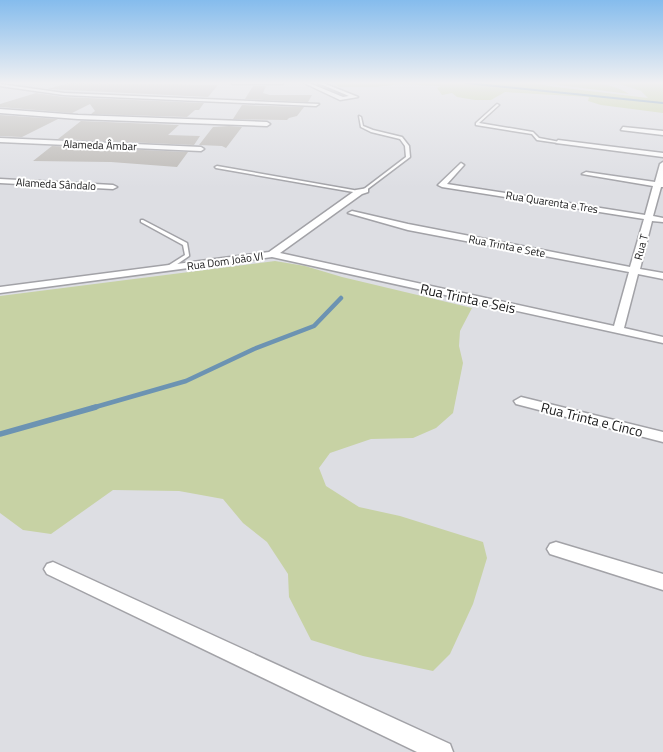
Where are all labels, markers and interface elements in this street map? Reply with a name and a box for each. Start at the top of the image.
street label: Alameda Âmbar [63,136,137,154]
street label: Alameda Sândalo [16,174,97,194]
street label: Rua Quarenta e Tres [505,187,599,217]
street label: Rua Trinta e Sete [467,231,547,261]
street label: Rua T [630,232,652,262]
street label: Rua Dom João VI [186,248,264,274]
street label: Rua Trinta e Seis [418,278,518,318]
street label: Rua Trinta e Cinco [539,396,645,442]

